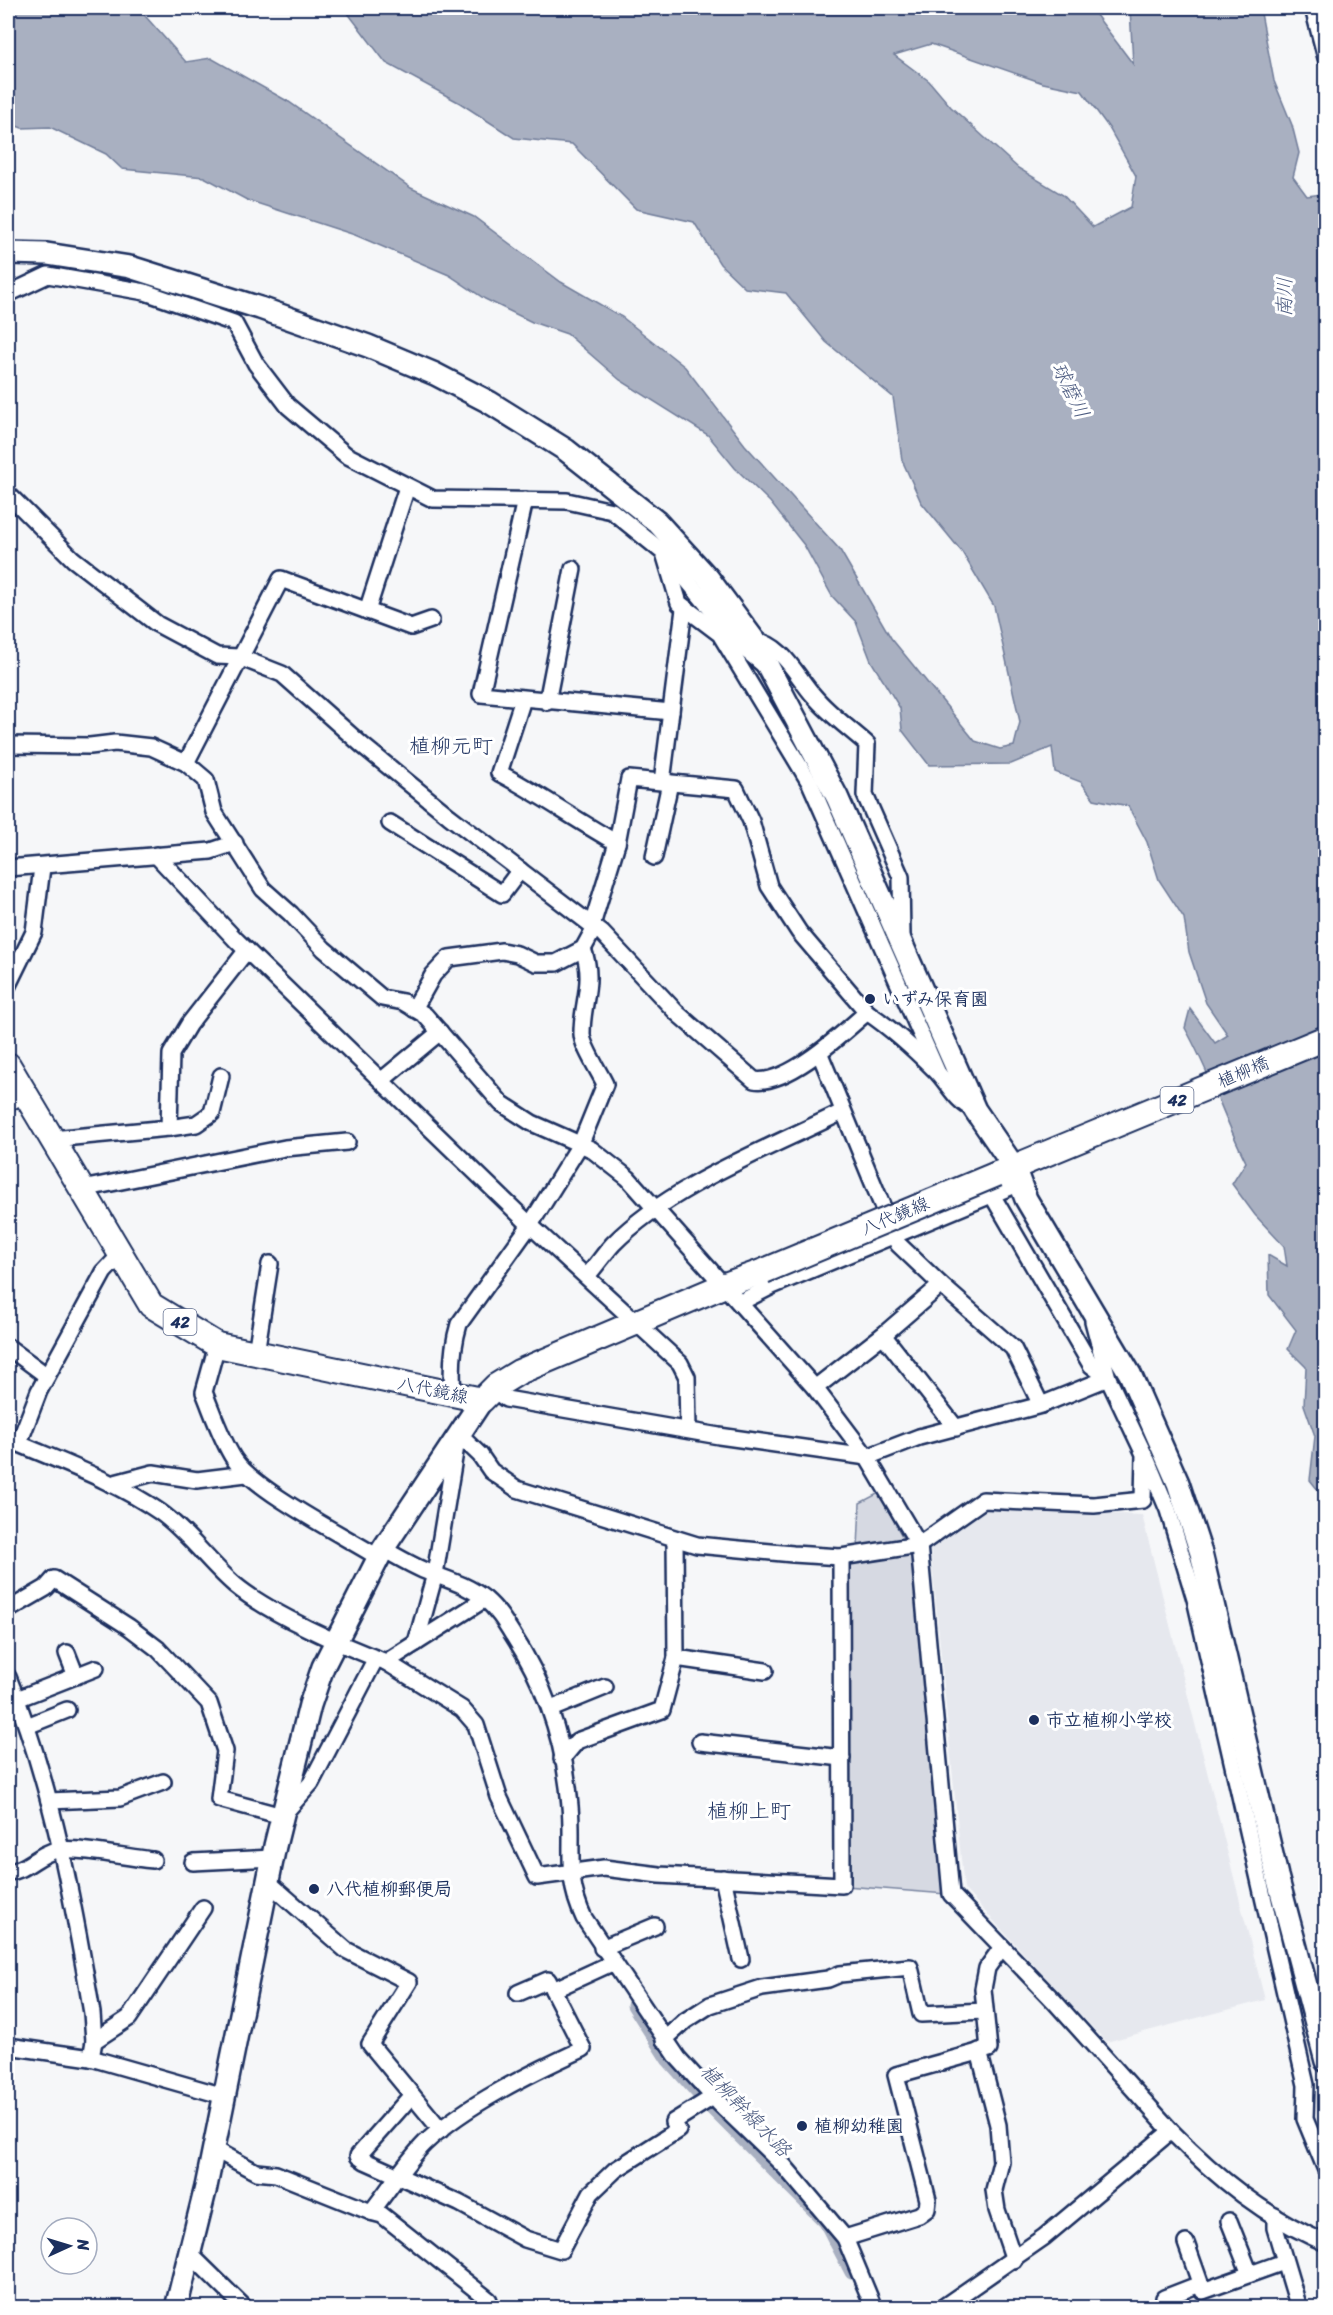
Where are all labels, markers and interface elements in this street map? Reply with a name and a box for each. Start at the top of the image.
water label: 南川 [1267,277,1302,317]
water label: 球磨川 [1042,356,1099,425]
district label: 植柳元町 [409,727,493,765]
place label: いずみ保育園 [882,983,989,1015]
marker: いずみ保育園 [863,992,877,1006]
street label: 植柳橋 [1212,1047,1274,1097]
road number: 42 [1160,1087,1194,1113]
street label: 八代鏡線 [856,1187,934,1245]
road number: 42 [164,1309,196,1335]
street label: 八代鏡線 [394,1367,472,1413]
place label: 市立植柳小学校 [1046,1704,1172,1736]
marker: 市立植柳小学校 [1027,1713,1041,1727]
district label: 植柳上町 [707,1792,791,1830]
place label: 八代植柳郵便局 [326,1873,452,1905]
marker: 八代植柳郵便局 [307,1882,321,1896]
water label: 植柳幹線水路 [691,2055,801,2166]
place label: 植柳幼稚園 [814,2110,904,2142]
marker: 植柳幼稚園 [795,2119,809,2133]
north arrow [39,2216,99,2276]
text: N [69,2237,98,2252]

